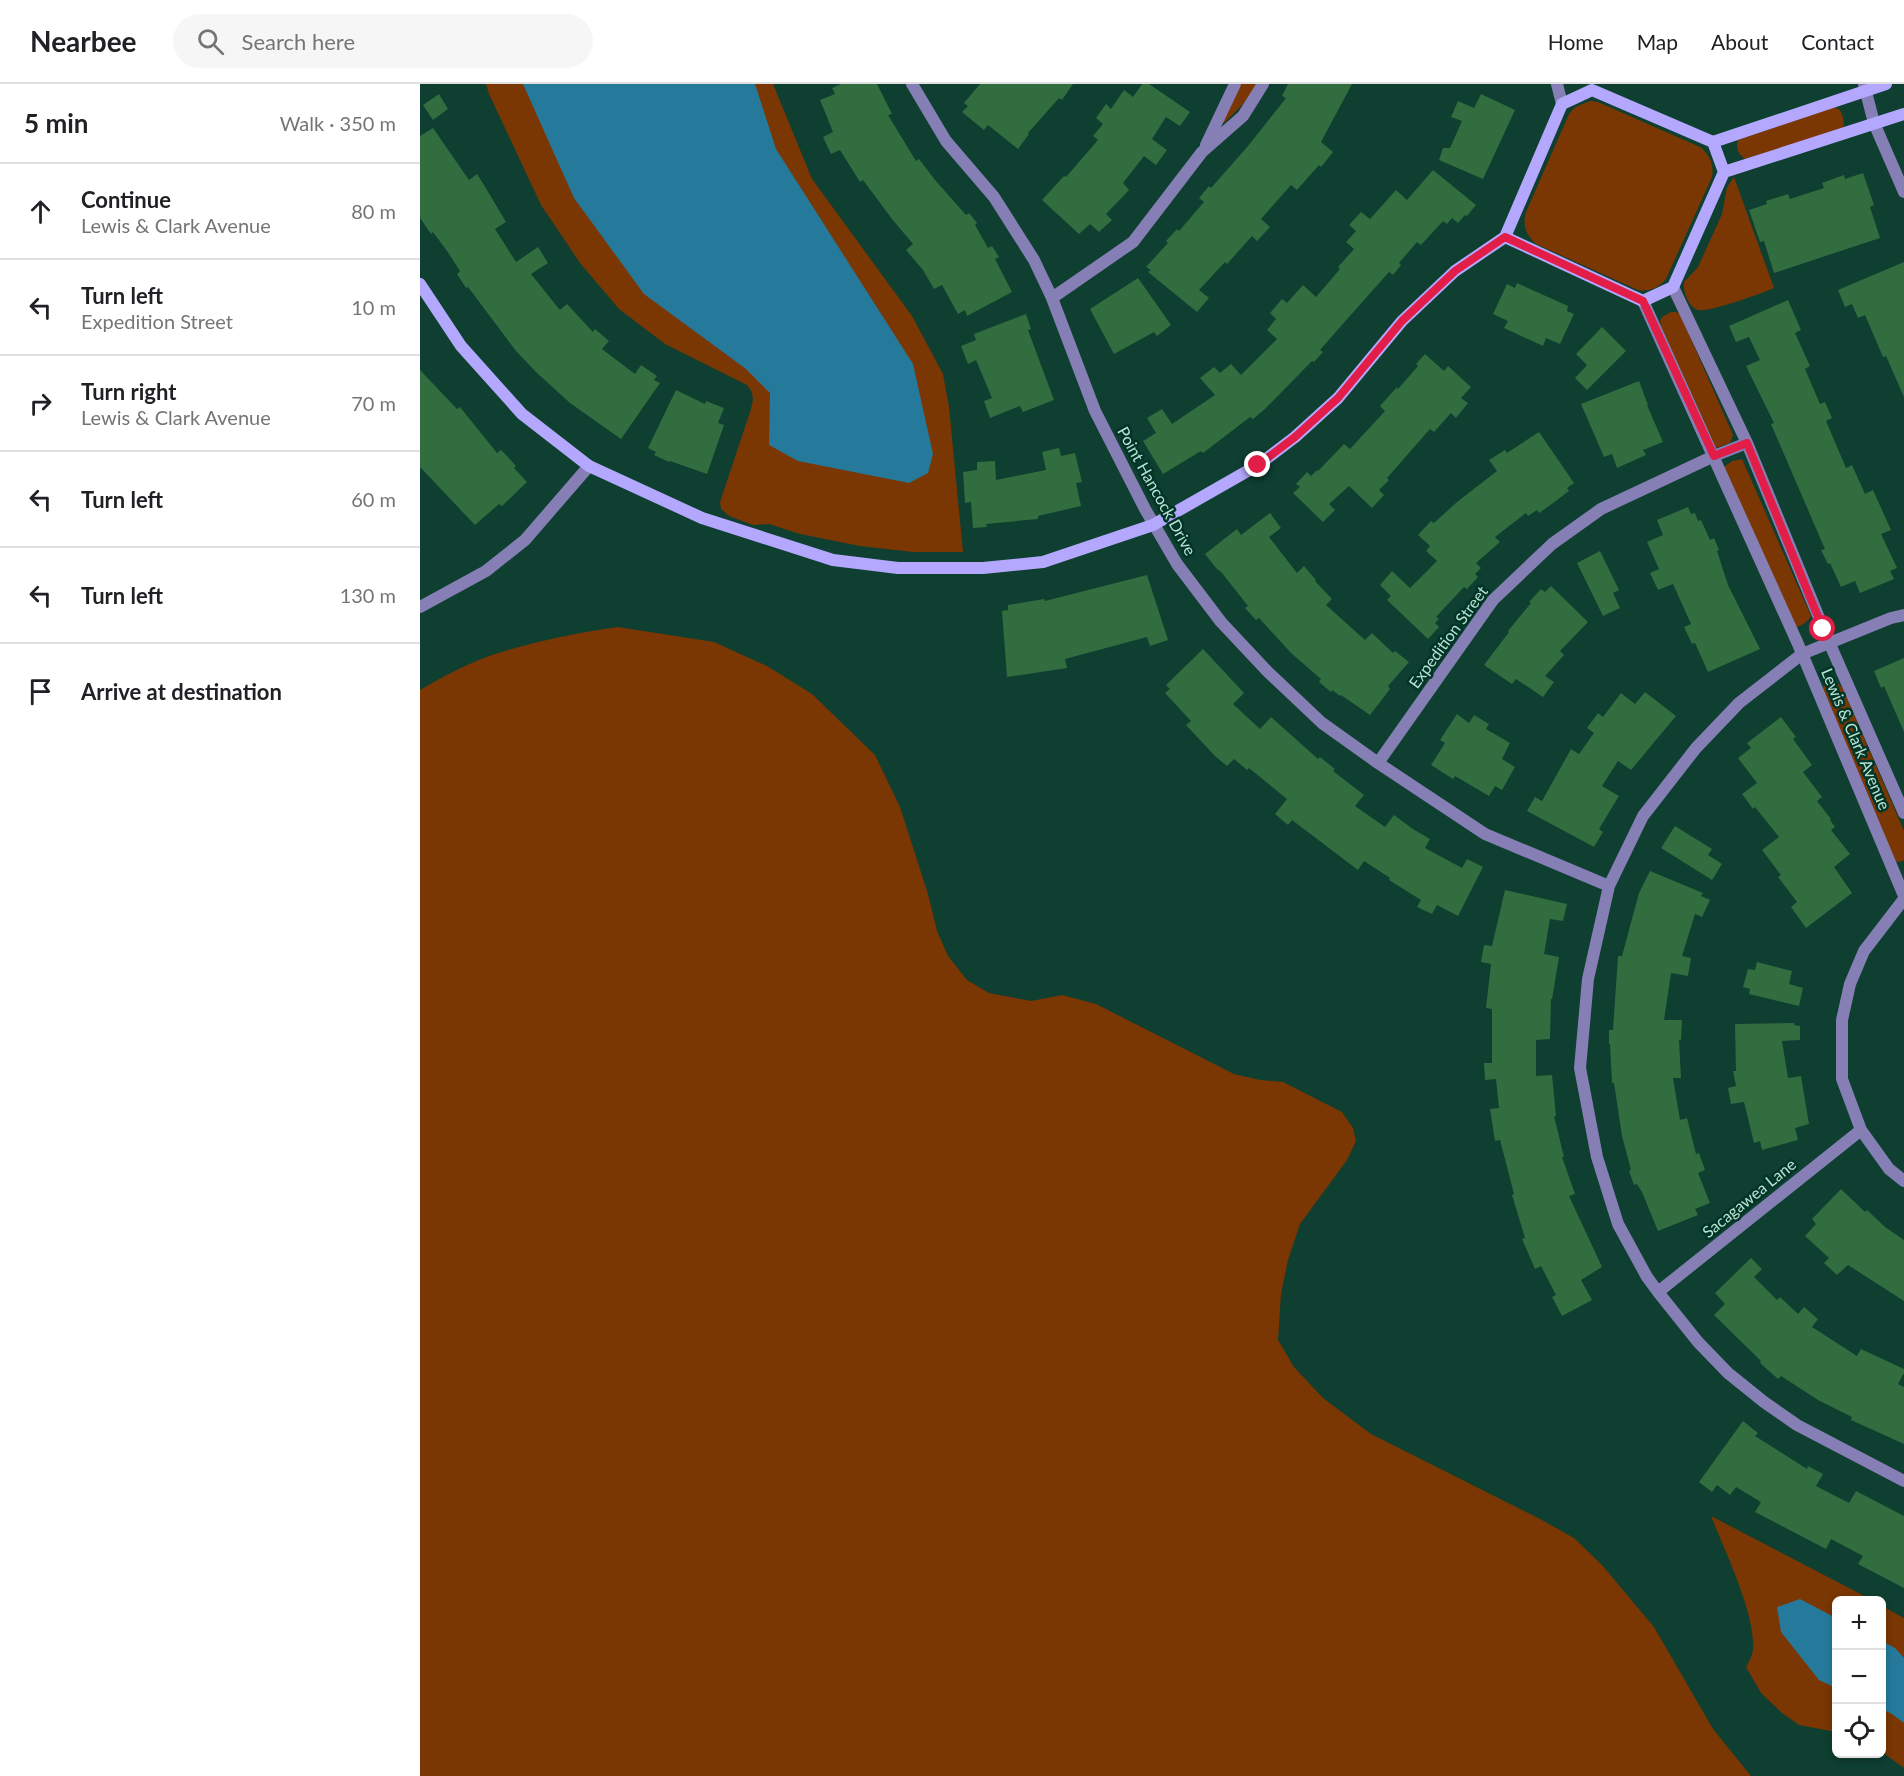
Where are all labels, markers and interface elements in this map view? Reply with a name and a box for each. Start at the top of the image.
search box [173,14,593,68]
text: Nearbee [30,24,137,58]
icon: search [194,25,227,58]
text: Search here [242,28,355,55]
text: Home [1548,29,1604,54]
text: Map [1637,29,1678,54]
text: About [1711,29,1768,54]
text: Contact [1801,29,1874,54]
text: 5 min [24,107,88,139]
text: Walk · 350 m [280,111,396,135]
text: Continue [81,186,171,213]
icon: ahead [24,195,57,228]
text: 80 m [351,199,396,223]
text: Lewis & Clark Avenue [81,213,271,237]
text: Turn left [81,282,163,309]
icon: left [24,291,57,324]
text: 10 m [351,295,396,319]
text: Expedition Street [81,309,233,333]
text: Turn right [81,378,176,405]
icon: right [24,387,57,420]
text: 70 m [351,391,396,415]
text: Lewis & Clark Avenue [81,405,271,429]
street label: Point Hancock Drive [1114,423,1201,558]
route end [1244,451,1270,477]
icon: left [24,483,57,516]
text: Turn left [81,486,163,513]
text: 60 m [351,487,396,511]
icon: left [24,579,57,612]
text: Turn left [81,582,163,609]
street label: Expedition Street [1404,582,1491,691]
text: 130 m [340,583,396,607]
route start [1809,615,1835,641]
street label: Lewis & Clark Avenue [1818,665,1895,812]
icon: arrive [24,675,57,708]
text: Arrive at destination [81,678,282,705]
street label: Sacagawea Lane [1698,1154,1799,1241]
map controls [1832,1596,1886,1758]
button: + [1832,1596,1886,1650]
button: − [1832,1650,1886,1704]
button: locate [1832,1704,1886,1758]

